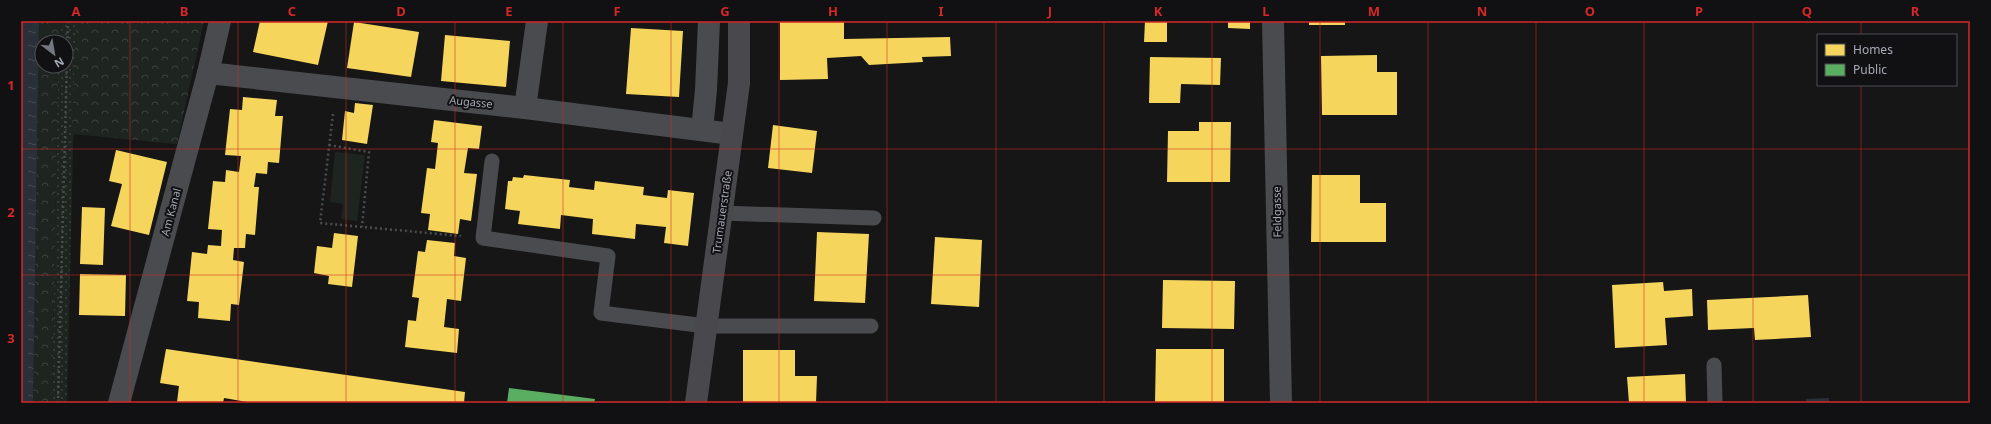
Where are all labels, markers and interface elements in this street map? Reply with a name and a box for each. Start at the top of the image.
text: A [72,2,81,20]
text: B [180,2,188,20]
text: C [288,2,296,20]
text: D [396,2,406,20]
text: E [505,2,513,20]
text: F [613,2,621,20]
text: G [720,2,730,20]
text: H [828,2,838,20]
text: I [938,2,944,20]
text: J [1047,2,1052,20]
text: K [1154,2,1163,20]
text: L [1262,2,1270,20]
text: M [1368,2,1380,20]
text: N [1477,2,1487,20]
text: O [1585,2,1595,20]
text: P [1695,2,1703,20]
text: Q [1802,2,1812,20]
text: R [1911,2,1920,20]
north arrow [34,34,74,74]
legend [1817,34,1957,86]
text: Homes [1853,41,1893,58]
text: N [52,54,67,72]
text: Public [1853,61,1887,78]
text: 1 [7,76,15,94]
street label: Augasse [449,92,493,111]
street label: Trumauerstraße [708,169,735,254]
street label: Am Kanal [157,186,184,237]
street label: Feldgasse [1269,186,1284,238]
text: 2 [7,203,15,221]
text: 3 [7,329,15,347]

